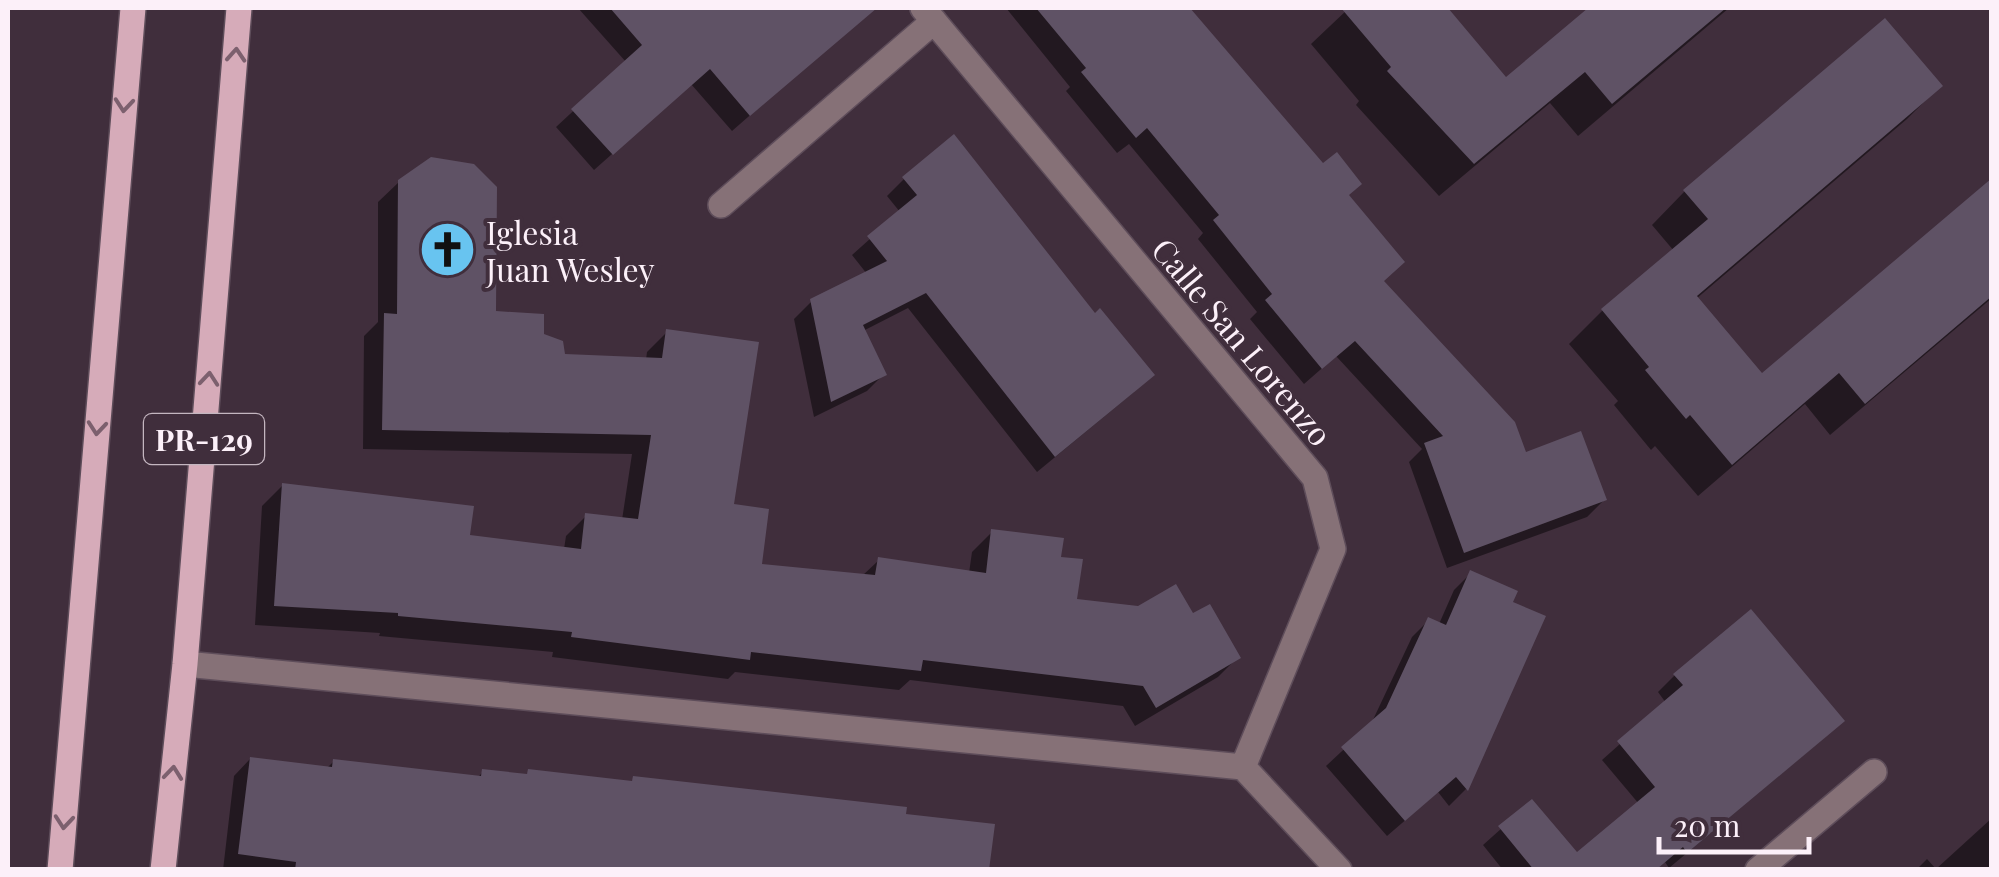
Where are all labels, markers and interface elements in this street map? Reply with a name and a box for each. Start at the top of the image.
one-way arrow [225,47,246,63]
one-way arrow [114,97,136,113]
place label: Iglesia Juan Wesley [485,210,655,290]
church icon: Iglesia Juan Wesley [417,219,477,279]
street label: Calle San Lorenzo [1143,228,1343,454]
one-way arrow [197,371,219,387]
road number: PR-129 [144,414,264,464]
one-way arrow [86,421,108,437]
one-way arrow [162,764,184,780]
scale bar [1659,792,1809,854]
text: 20 m [1674,805,1741,845]
one-way arrow [53,815,75,831]

